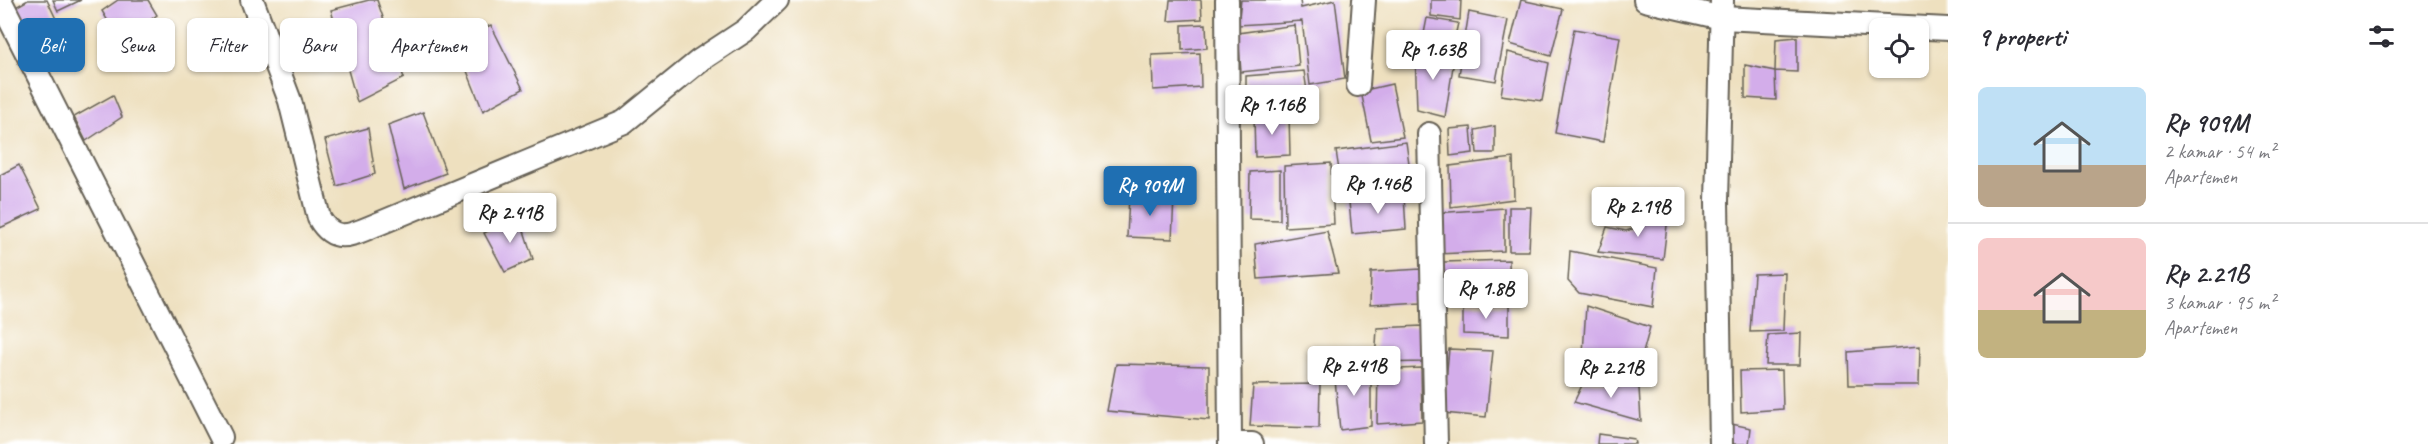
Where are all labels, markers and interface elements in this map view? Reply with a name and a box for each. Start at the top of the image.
chip: Beli [18,18,85,72]
chip: Sewa [97,18,175,72]
chip: Filter [187,18,268,72]
chip: Baru [280,18,357,72]
chip: Apartemen [369,18,488,72]
map controls [1869,18,1929,78]
button: locate [1869,18,1929,78]
text: 9 properti [1978,20,2066,53]
icon: filters [2365,20,2398,53]
pin: Rp 1.63B [1371,30,1495,81]
text: Rp 1.63B [1400,37,1466,62]
pin: Rp 1.16B [1210,85,1334,136]
text: Rp 1.16B [1239,92,1305,117]
text: Rp 909M [2164,106,2248,139]
icon: home [2026,111,2098,183]
text: 2 kamar · 54 m² [2164,139,2275,164]
pin: Rp 1.46B [1316,164,1440,215]
text: Apartemen [2164,164,2237,189]
pin: Rp 909M [1095,166,1205,217]
text: Rp 1.46B [1345,171,1411,196]
text: Rp 909M [1118,173,1182,198]
pin: Rp 2.19B [1576,187,1700,238]
pin: Rp 2.41B [448,193,572,244]
text: Rp 2.19B [1606,194,1670,219]
text: Rp 2.41B [477,200,543,225]
text: Rp 2.21B [2164,257,2249,290]
icon: home [2026,262,2098,334]
pin: Rp 1.8B [1431,269,1541,320]
text: Rp 1.8B [1458,276,1514,301]
text: 3 kamar · 95 m² [2164,290,2275,315]
text: Apartemen [2164,315,2237,340]
pin: Rp 2.41B [1292,346,1416,397]
pin: Rp 2.21B [1549,348,1673,399]
text: Rp 2.41B [1321,353,1387,378]
text: Rp 2.21B [1578,355,1644,380]

